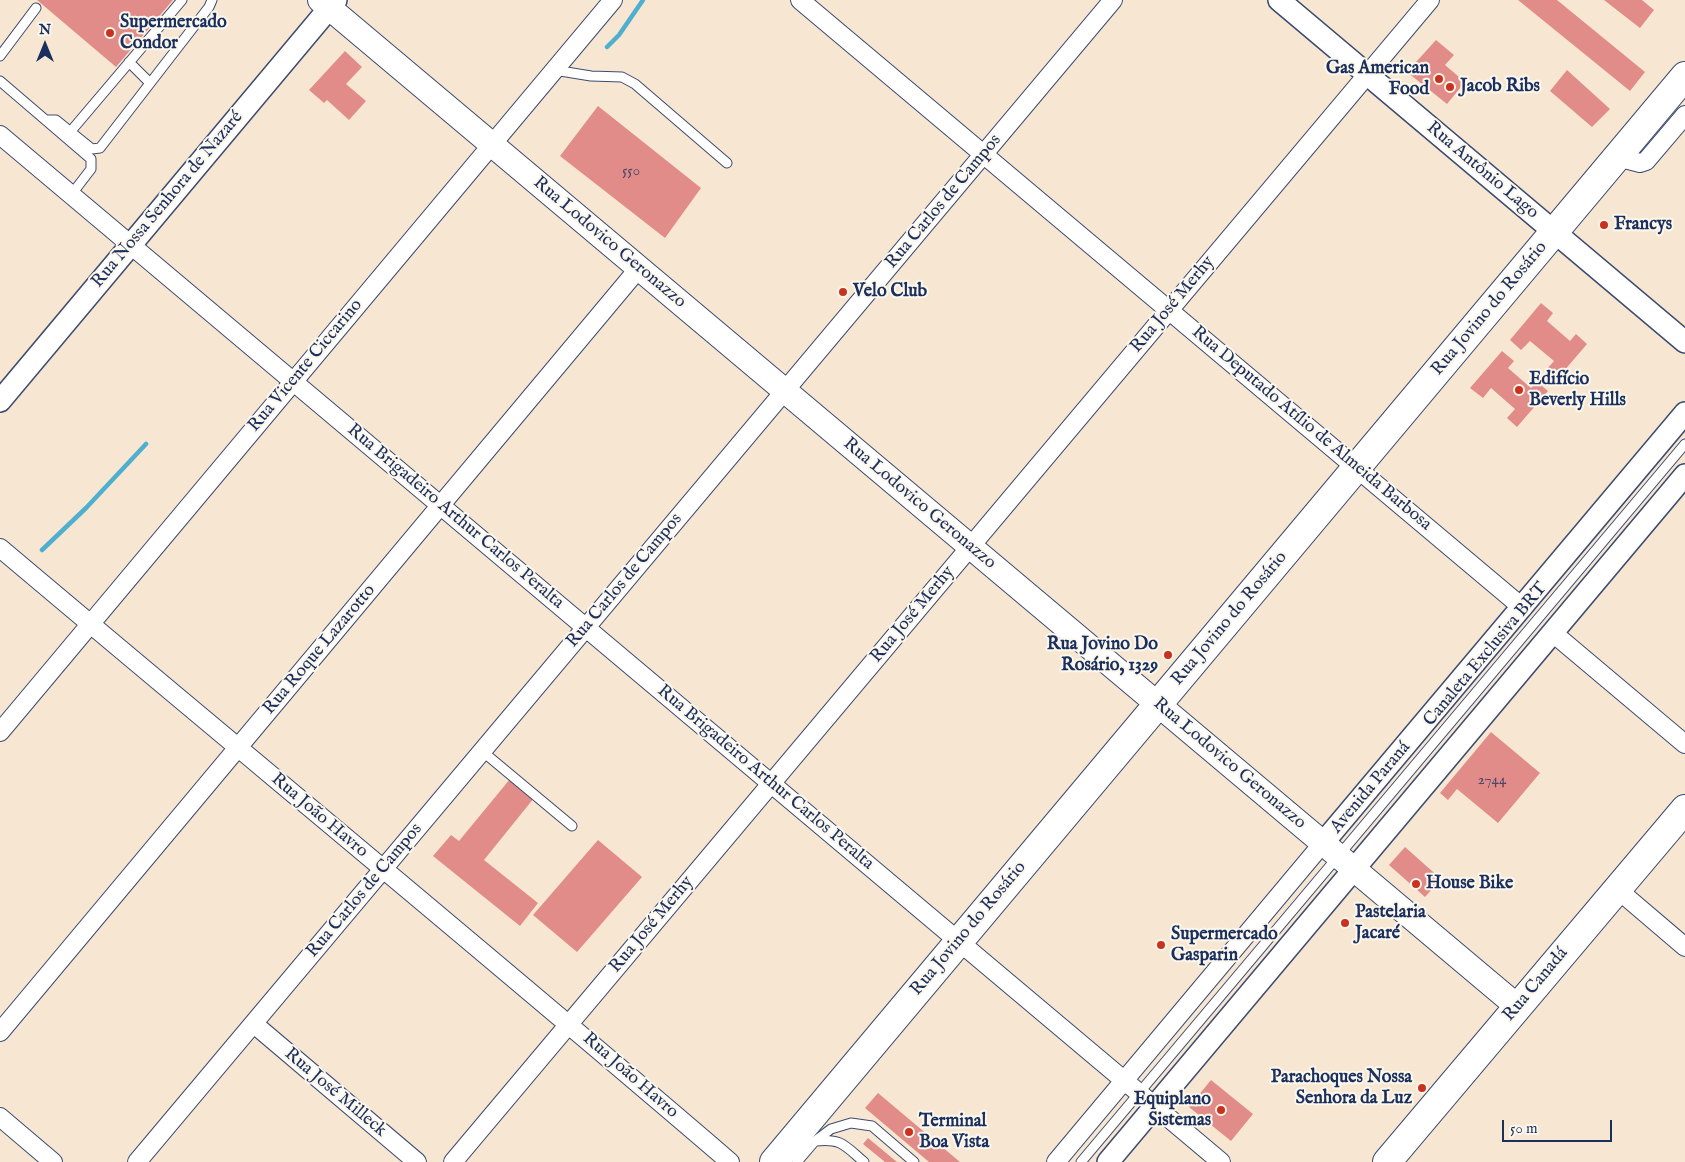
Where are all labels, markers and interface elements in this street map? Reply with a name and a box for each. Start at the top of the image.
place label: Supermercado Condor [120,12,227,54]
north arrow [20,20,70,70]
text: N [39,21,51,39]
marker: Supermercado Condor [104,27,116,39]
place label: Gas American Food [1326,58,1429,100]
marker: Gas American Food [1433,73,1445,85]
place label: Jacob Ribs [1460,76,1540,98]
marker: Jacob Ribs [1444,81,1456,93]
street label: Rua Nossa Senhora de Nazaré [88,107,248,293]
street label: Rua Antônio Lago [1421,118,1543,224]
street label: Rua Carlos de Campos [881,130,1007,274]
house number: 550 [622,163,640,181]
street label: Rua Lodovico Geronazzo [528,173,690,313]
place label: Francys [1614,214,1672,236]
marker: Francys [1598,219,1610,231]
street label: Rua Jovino do Rosário [1427,237,1553,381]
street label: Rua José Merhy [1126,252,1220,358]
place label: Velo Club [853,281,927,303]
marker: Velo Club [837,286,849,298]
street label: Rua Vicente Ciccarino [244,295,368,437]
street label: Rua Deputado Atílio de Almeida Barbosa [1187,322,1435,536]
place label: Edifício Beverly Hills [1529,369,1626,412]
marker: Edifício Beverly Hills [1513,384,1525,396]
street label: Rua Brigadeiro Arthur Carlos Peralta [342,420,568,614]
street label: Rua Lodovico Geronazzo [838,434,1000,574]
street label: Rua Carlos de Campos [562,509,688,653]
street label: Rua Jovino do Rosário [1167,547,1293,691]
street label: Rua José Merhy [866,562,960,668]
street label: Canaleta Exclusiva BRT [1420,579,1552,731]
street label: Rua Roque Lazarotto [259,580,381,720]
place label: Rua Jovino Do Rosário, 1329 [1047,634,1158,676]
marker: Rua Jovino Do Rosário, 1329 [1162,649,1174,661]
street label: Rua Brigadeiro Arthur Carlos Peralta [652,681,878,875]
street label: Rua Lodovico Geronazzo [1148,694,1310,834]
street label: Avenida Paraná [1326,738,1416,838]
street label: Rua João Havro [266,769,372,863]
house number: 2744 [1478,772,1506,790]
street label: Rua Carlos de Campos [302,819,428,963]
street label: Rua Jovino do Rosário [906,857,1032,1001]
street label: Rua José Merhy [605,872,699,978]
place label: House Bike [1426,873,1513,895]
marker: House Bike [1410,878,1422,890]
place label: Pastelaria Jacaré [1355,902,1426,944]
marker: Pastelaria Jacaré [1339,917,1351,929]
place label: Supermercado Gasparin [1171,924,1278,966]
marker: Supermercado Gasparin [1155,939,1167,951]
street label: Rua Canadá [1499,944,1573,1026]
street label: Rua João Havro [578,1028,682,1124]
street label: Rua José Milleck [279,1044,391,1142]
place label: Parachoques Nossa Senhora da Luz [1271,1067,1412,1110]
marker: Parachoques Nossa Senhora da Luz [1416,1082,1428,1094]
place label: Equiplano Sistemas [1134,1089,1211,1132]
marker: Equiplano Sistemas [1215,1104,1227,1116]
scale bar [1505,1110,1615,1142]
place label: Terminal Boa Vista [919,1111,989,1154]
text: 50 m [1510,1119,1538,1138]
marker: Terminal Boa Vista [903,1126,915,1138]

